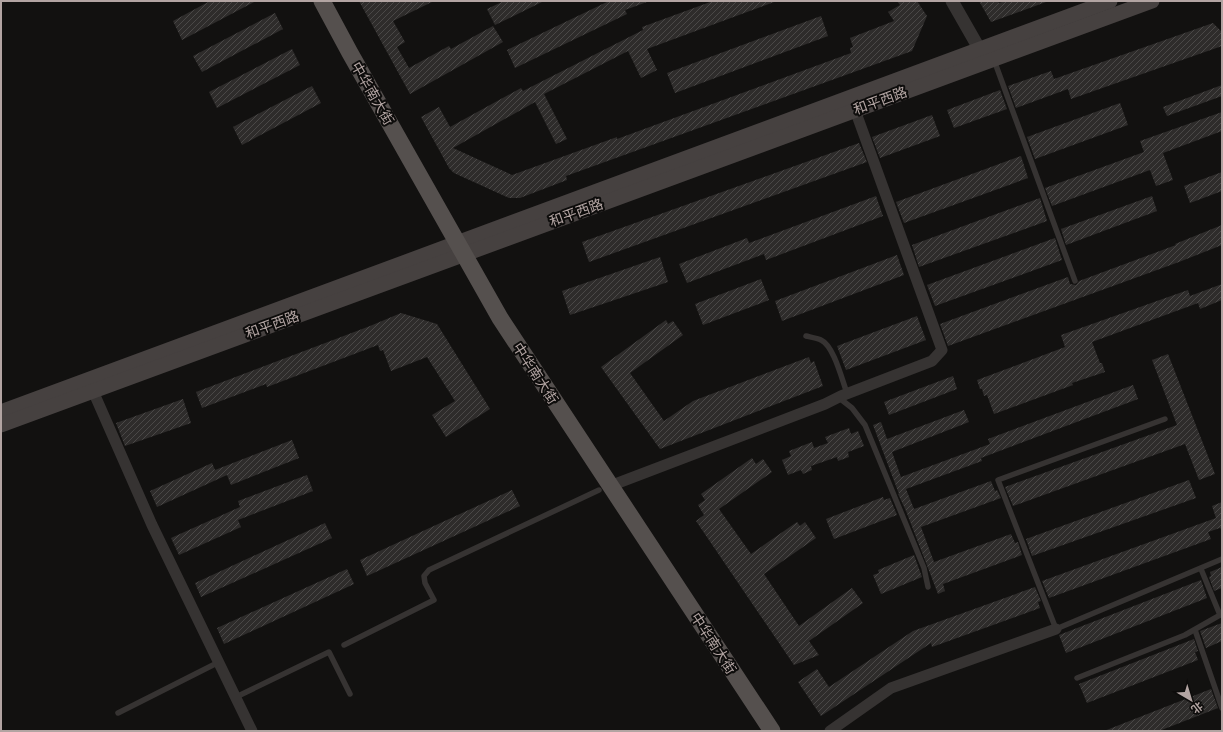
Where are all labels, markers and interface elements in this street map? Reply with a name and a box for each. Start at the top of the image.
street label: 中华南大街 [348,58,398,128]
street label: 和平西路 [851,82,909,118]
street label: 和平西路 [547,194,605,230]
street label: 和平西路 [243,306,301,342]
street label: 中华南大街 [510,339,562,407]
street label: 中华南大街 [688,609,740,677]
north arrow [1171,680,1211,720]
text: 北 [1189,700,1206,717]

